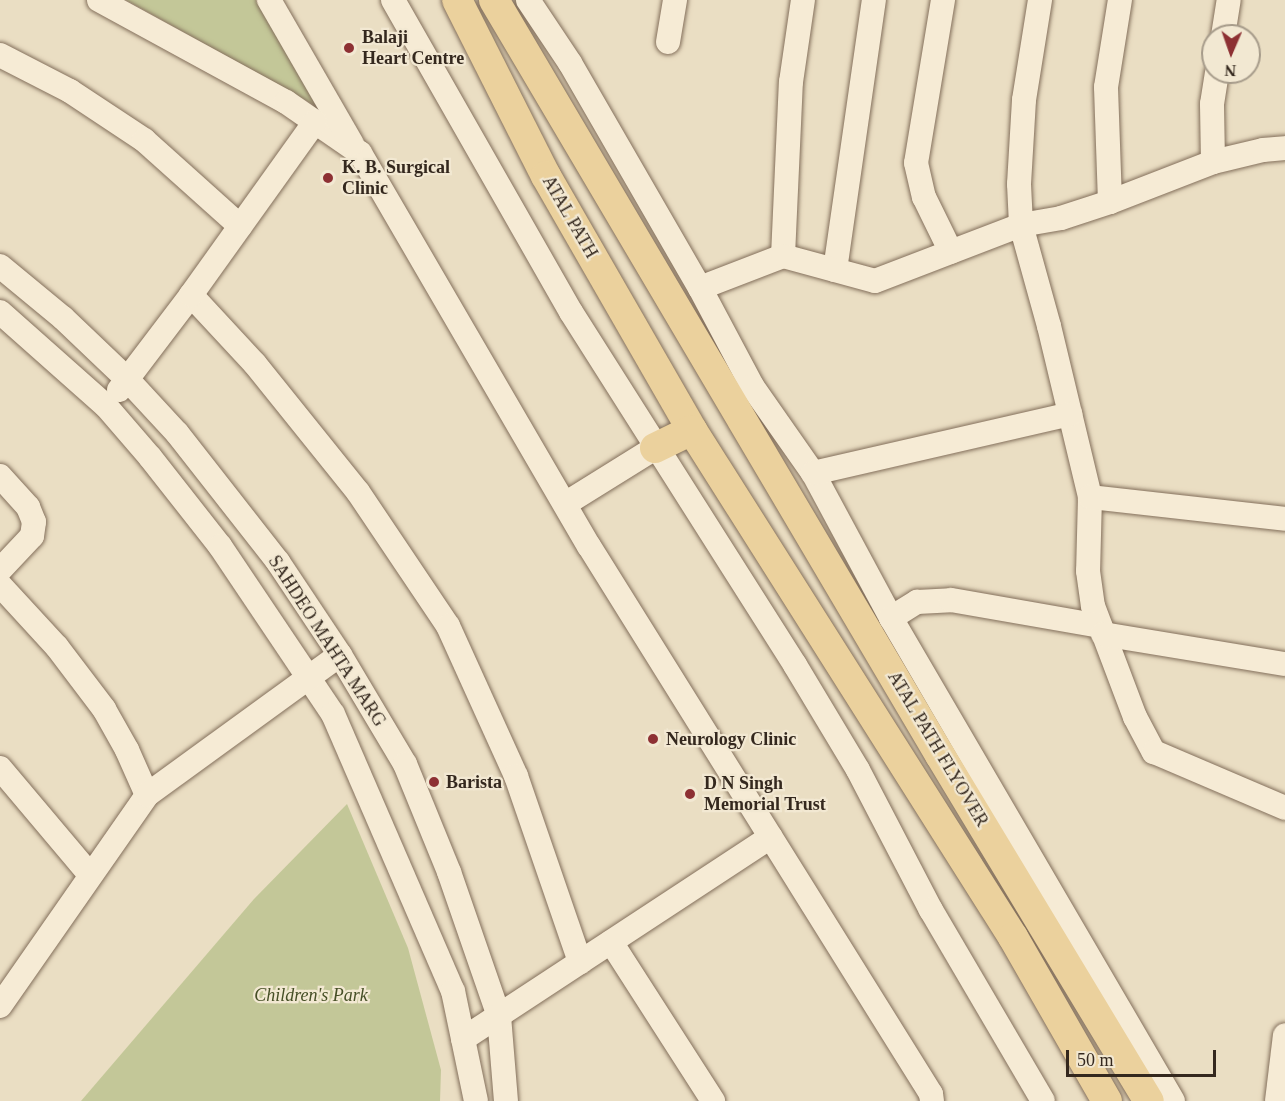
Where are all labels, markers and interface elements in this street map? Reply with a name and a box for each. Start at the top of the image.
north arrow [1201,24,1261,84]
place label: Balaji Heart Centre [362,27,477,70]
marker: Balaji Heart Centre [340,39,358,57]
text: N [1224,62,1236,79]
place label: K. B. Surgical Clinic [342,157,457,200]
marker: K. B. Surgical Clinic [319,169,337,187]
street label: ATAL PATH [539,173,601,261]
street label: SAHDEO MAHTA MARG [265,553,389,729]
street label: ATAL PATH FLYOVER [886,672,990,826]
place label: Neurology Clinic [666,728,813,750]
marker: Neurology Clinic [644,730,662,748]
place label: Barista [446,771,510,793]
place label: D N Singh Memorial Trust [704,773,841,816]
marker: Barista [427,775,441,789]
marker: D N Singh Memorial Trust [681,785,699,803]
park label: Children's Park [247,984,375,1006]
scale bar [1069,1038,1219,1076]
text: 50 m [1077,1050,1114,1070]

